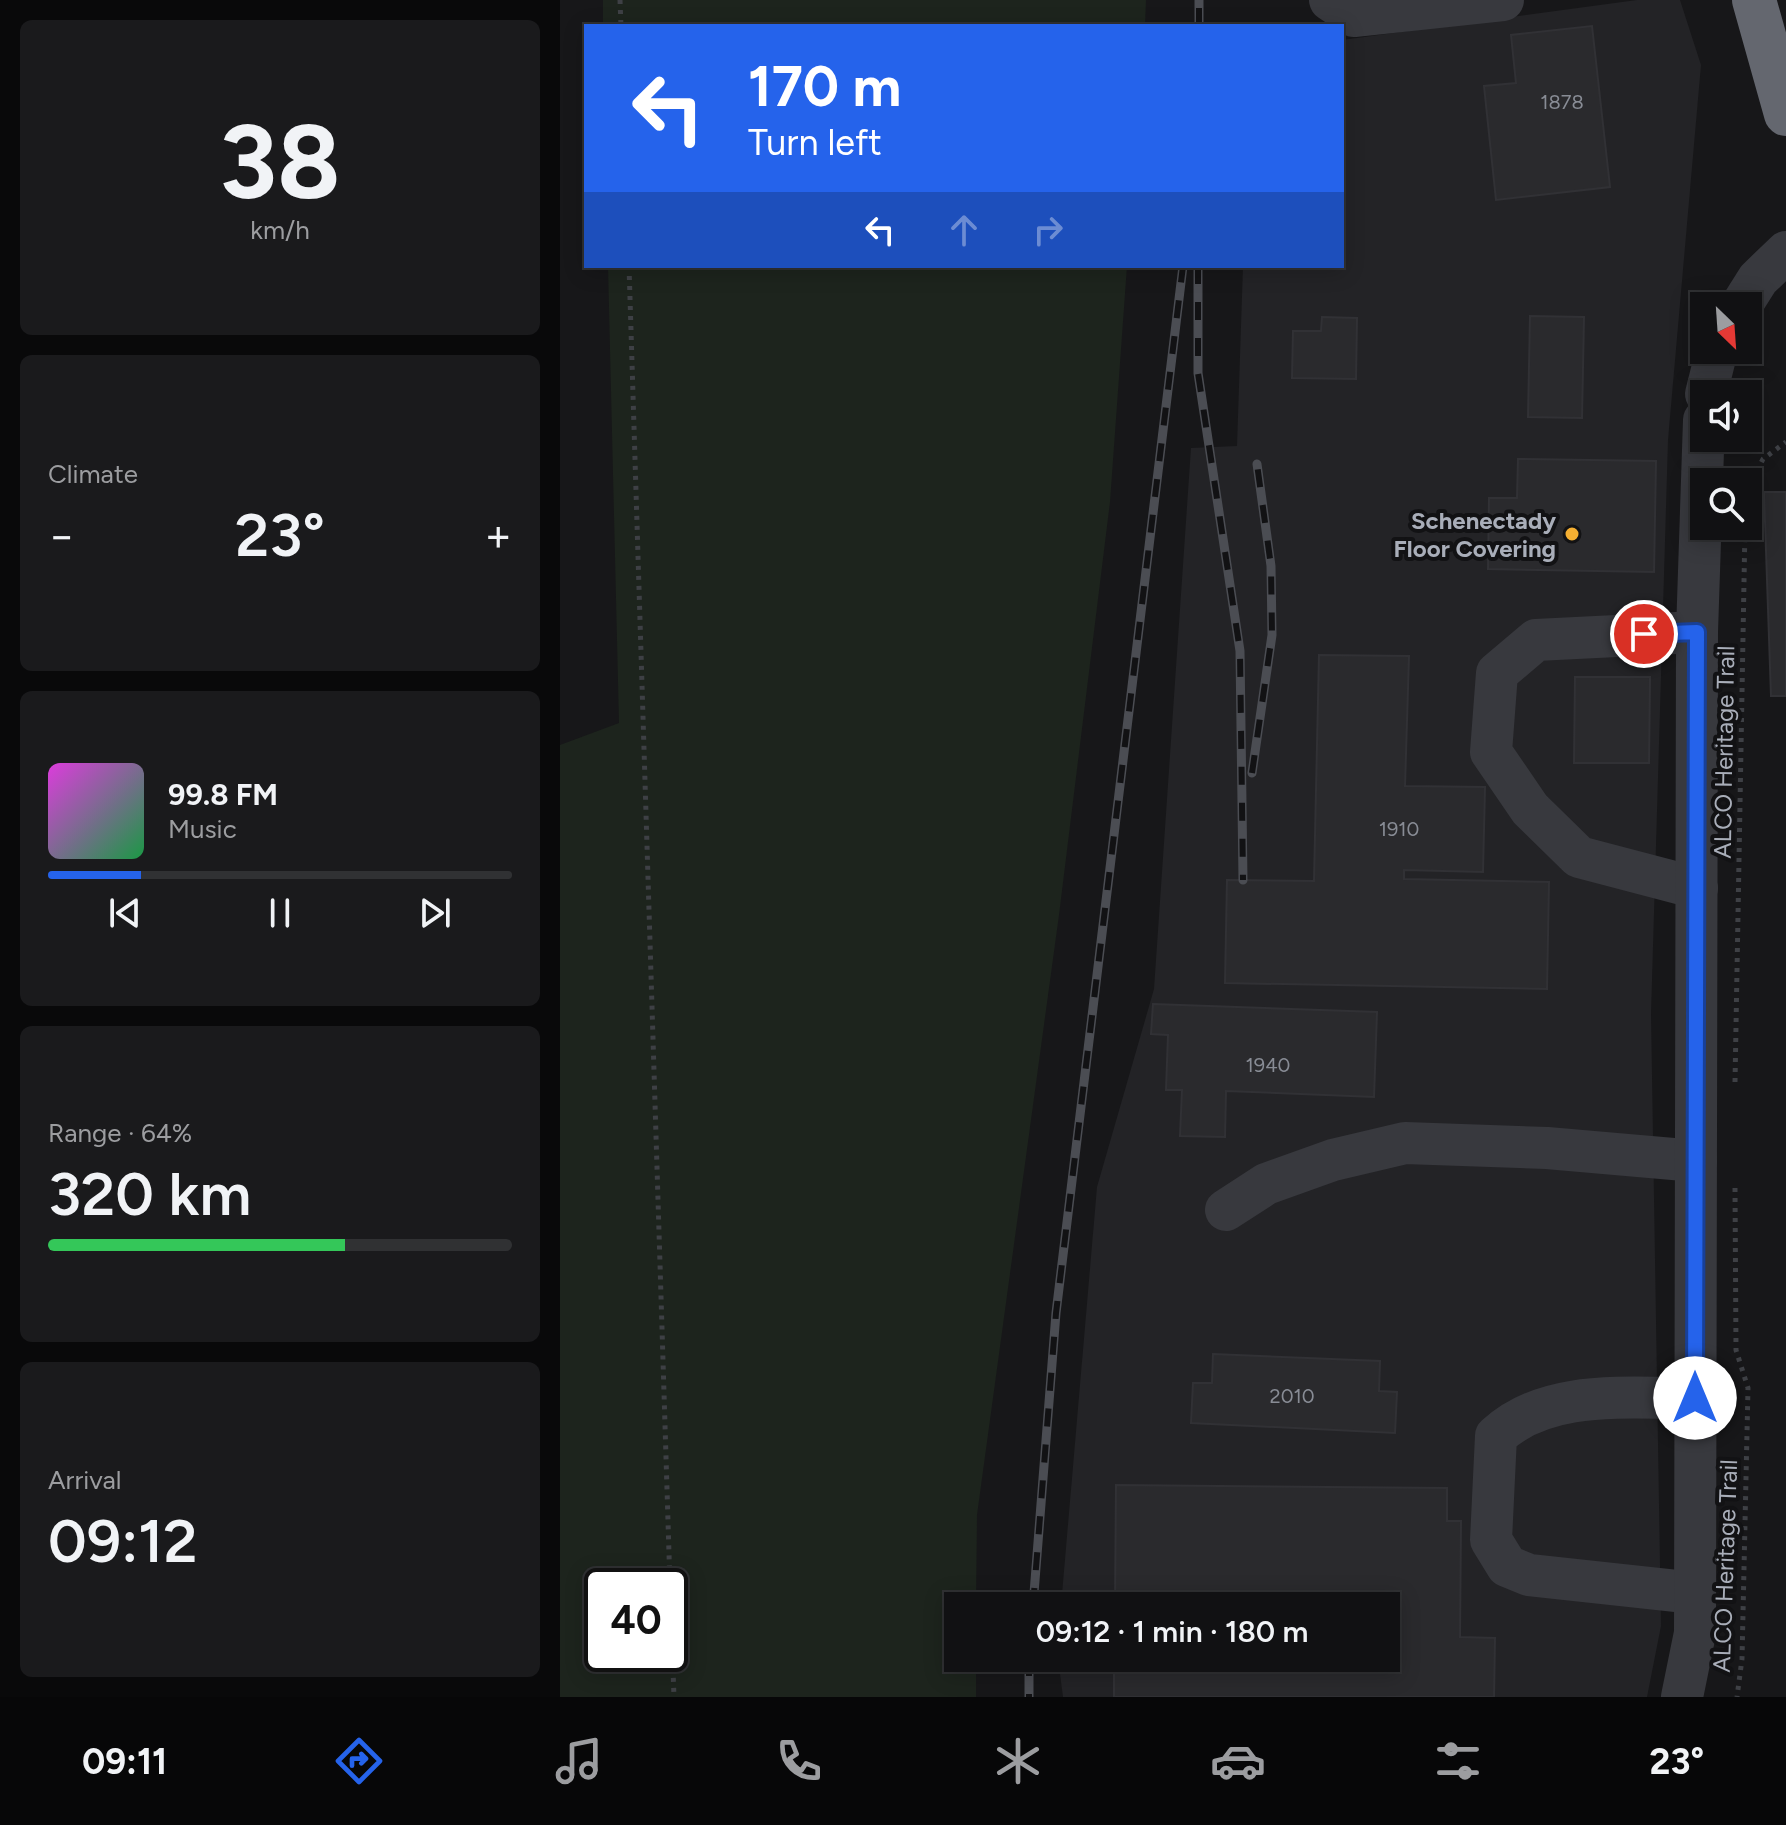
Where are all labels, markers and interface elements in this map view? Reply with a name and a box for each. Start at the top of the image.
text: 170 m [748,53,901,120]
icon: left [616,56,720,160]
house number: 1878 [1540,90,1584,114]
text: 38 [219,99,341,224]
text: Turn left [748,121,882,164]
icon: left [858,208,902,252]
icon: ahead [942,208,986,252]
icon: right [1026,208,1070,252]
text: km/h [250,214,310,246]
north arrow [1690,292,1762,364]
map controls [1690,292,1762,540]
button: sound [1690,380,1762,452]
text: Climate [48,458,138,490]
button: search [1690,468,1762,540]
text: 23° [235,499,325,571]
place label: Schenectady Floor Covering [1394,506,1556,563]
text: − [48,509,75,562]
text: + [485,509,512,562]
marker: Schenectady Floor Covering [1563,525,1581,543]
pin [1610,600,1678,668]
icon: arrive [1622,612,1666,656]
street label: ALCO Heritage Trail [1708,645,1740,859]
text: 99.8 FM [168,776,278,813]
text: Music [168,813,237,845]
house number: 1910 [1379,817,1419,841]
icon: previous [103,891,147,935]
icon: pause [258,891,302,935]
icon: next [413,891,457,935]
house number: 1940 [1246,1053,1290,1077]
text: Range · 64% [48,1117,192,1149]
text: 320 km [48,1158,251,1230]
position arrow [1653,1356,1737,1440]
house number: 2010 [1269,1384,1315,1408]
street label: ALCO Heritage Trail [1707,1459,1743,1673]
text: Arrival [48,1464,121,1496]
text: 09:12 [48,1505,197,1577]
speed limit sign: 40 [584,1568,688,1672]
text: 09:12 · 1 min · 180 m [1036,1613,1308,1650]
icon: directions [331,1733,387,1789]
icon: music [551,1733,607,1789]
icon: phone [771,1733,827,1789]
icon: climate [990,1733,1046,1789]
icon: car [1210,1733,1266,1789]
icon: filters [1430,1733,1486,1789]
text: 09:11 [82,1740,167,1783]
text: 23° [1650,1740,1704,1783]

